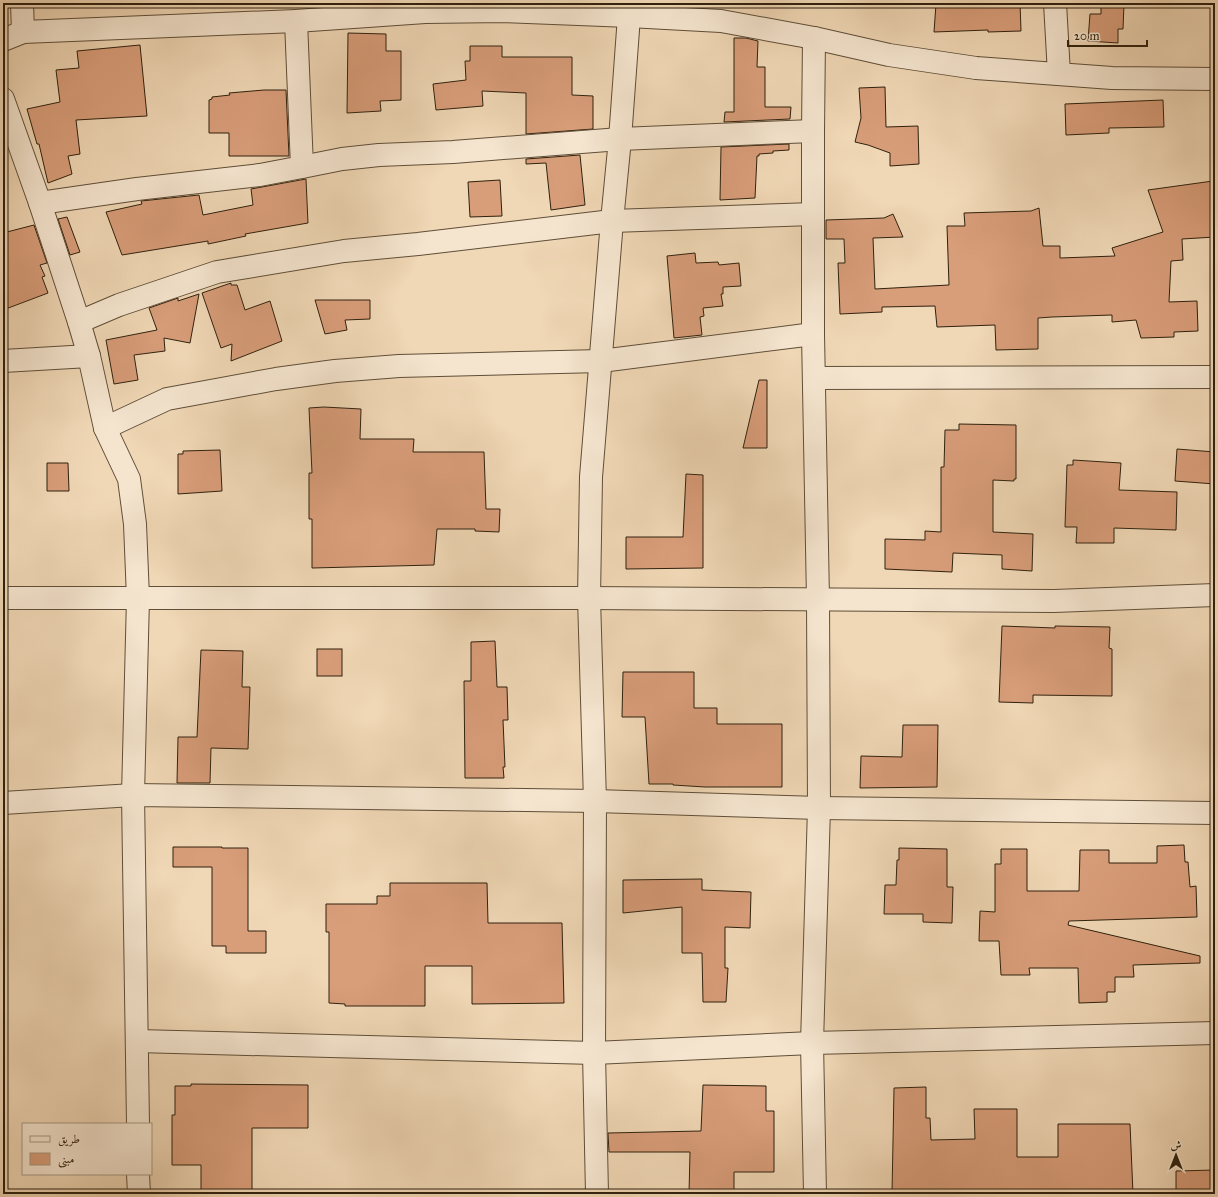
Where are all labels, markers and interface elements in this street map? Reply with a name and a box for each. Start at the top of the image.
scale bar [1068,22,1147,48]
text: 20 m [1074,29,1100,43]
legend [22,1123,152,1175]
text: طريق [58,1132,80,1147]
north arrow [1156,1135,1196,1175]
text: ش [1171,1139,1182,1152]
text: مبنى [58,1152,74,1168]

